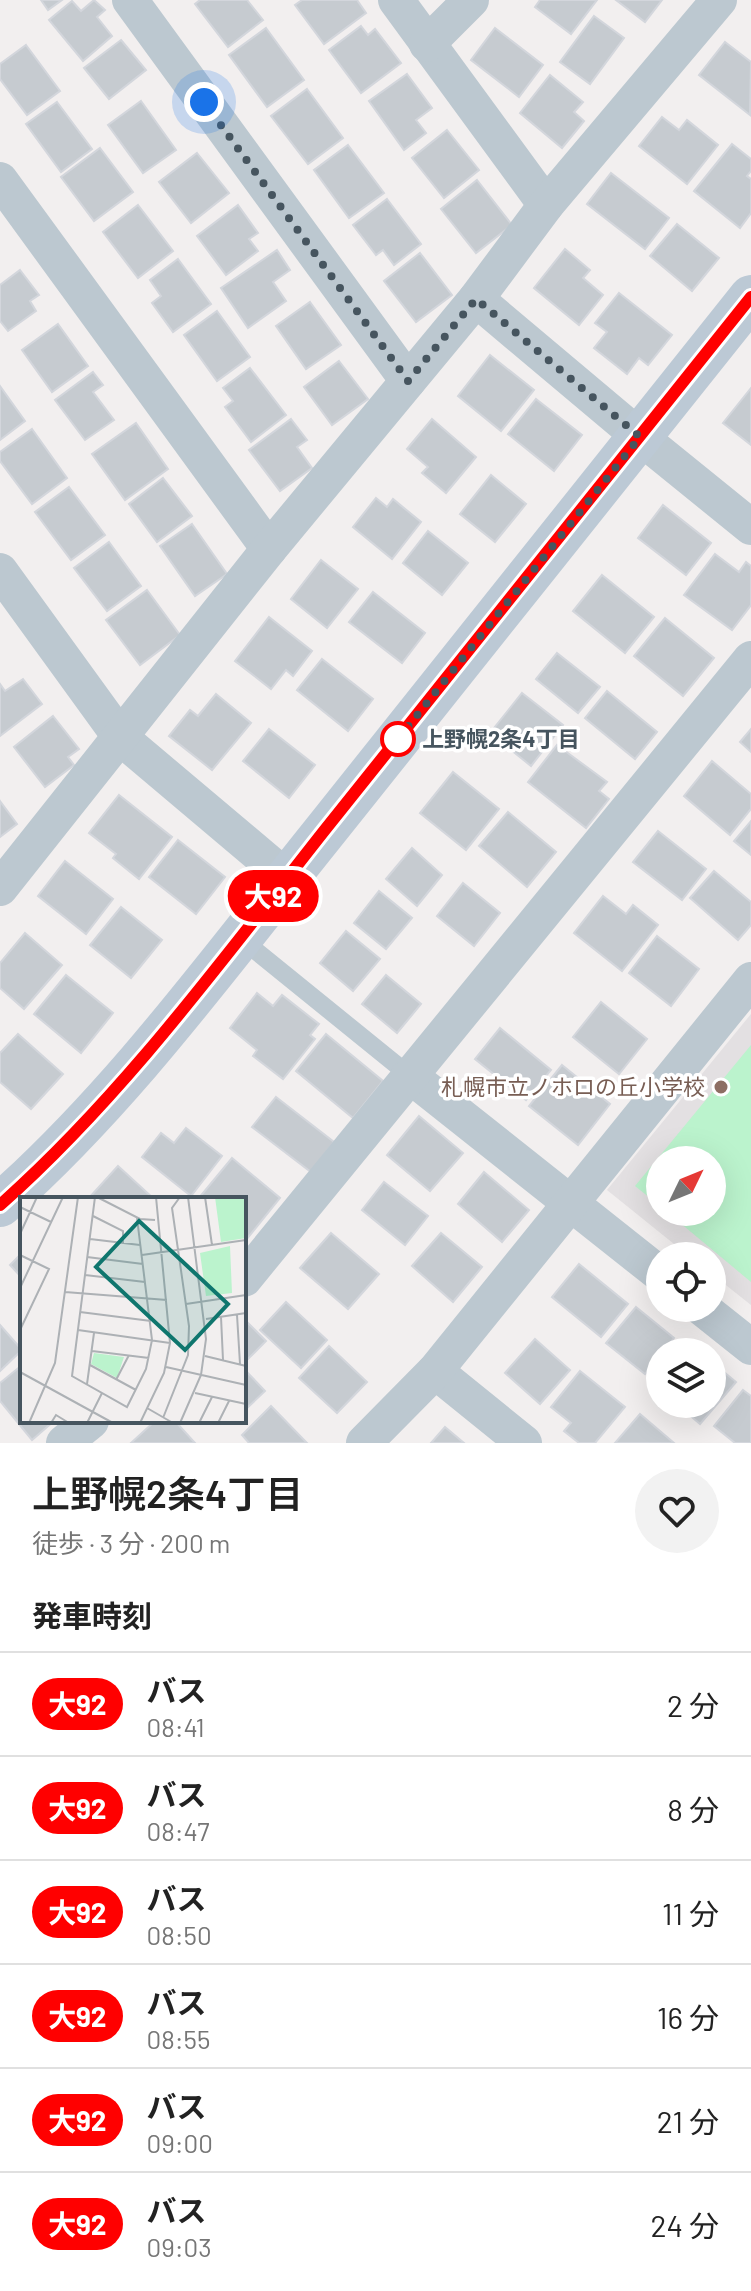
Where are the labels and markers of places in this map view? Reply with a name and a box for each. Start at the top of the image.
marker: 上野幌2条4丁目 [381,722,415,756]
place label: 上野幌2条4丁目 [422,725,580,751]
place label: 札幌市立ノホロの丘小学校 [441,1073,705,1099]
marker: 札幌市立ノホロの丘小学校 [712,1078,730,1096]

